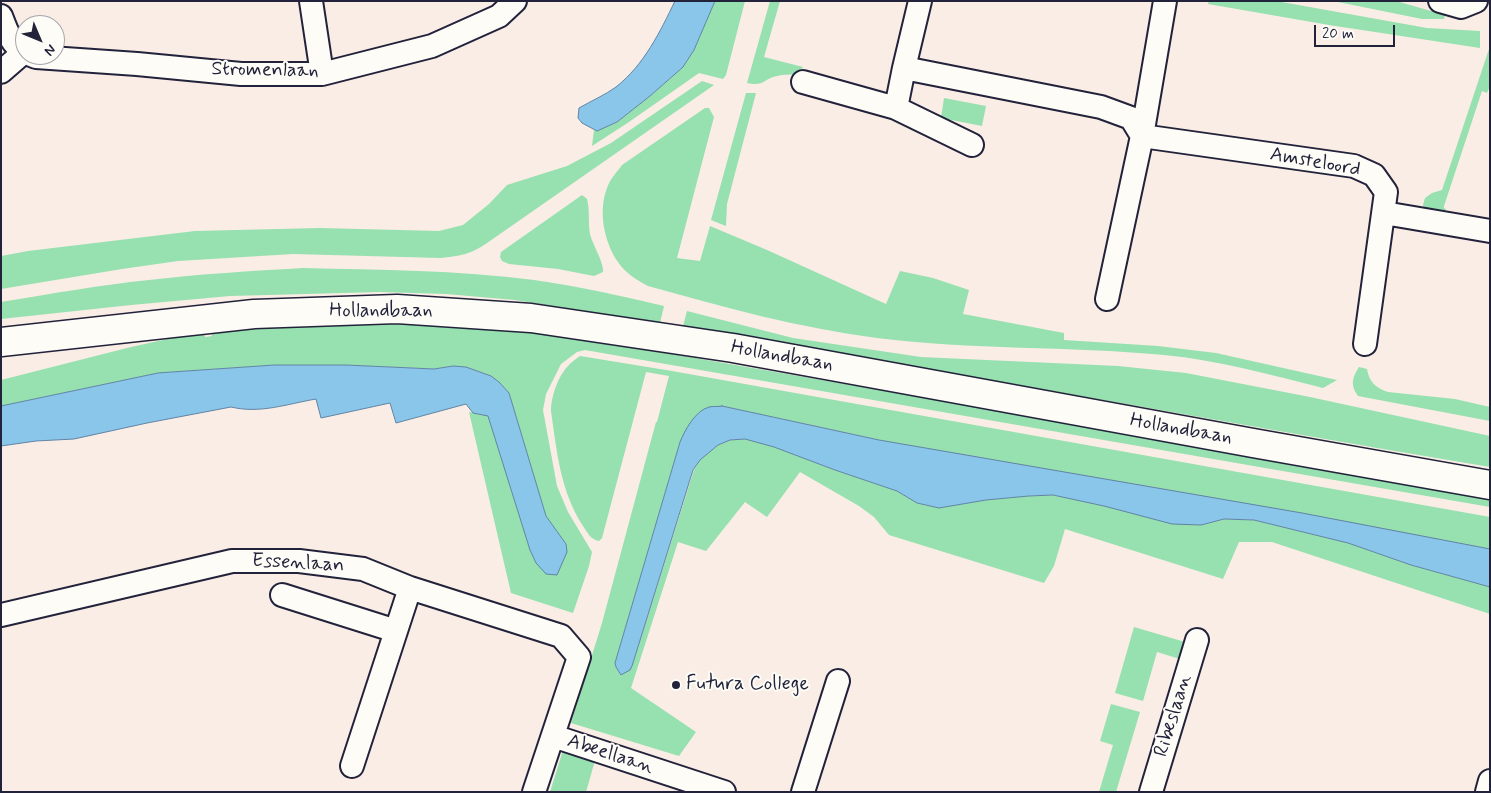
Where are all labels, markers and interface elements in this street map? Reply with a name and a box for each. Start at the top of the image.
north arrow [15,15,65,65]
scale bar [1316,15,1397,47]
text: 20 m [1322,24,1354,44]
text: N [40,40,60,60]
street label: Stromenlaan [211,58,319,84]
street label: Amsteloord [1268,143,1362,183]
street label: Hollandbaan [329,300,433,324]
street label: Hollandbaan [729,336,835,378]
street label: Hollandbaan [1128,409,1234,451]
street label: Essenlaan [251,550,345,578]
street label: Ribeslaan [1150,672,1198,760]
place label: Futura College [686,673,809,697]
marker: Futura College [670,679,682,691]
street label: Abeellaan [564,730,656,780]

